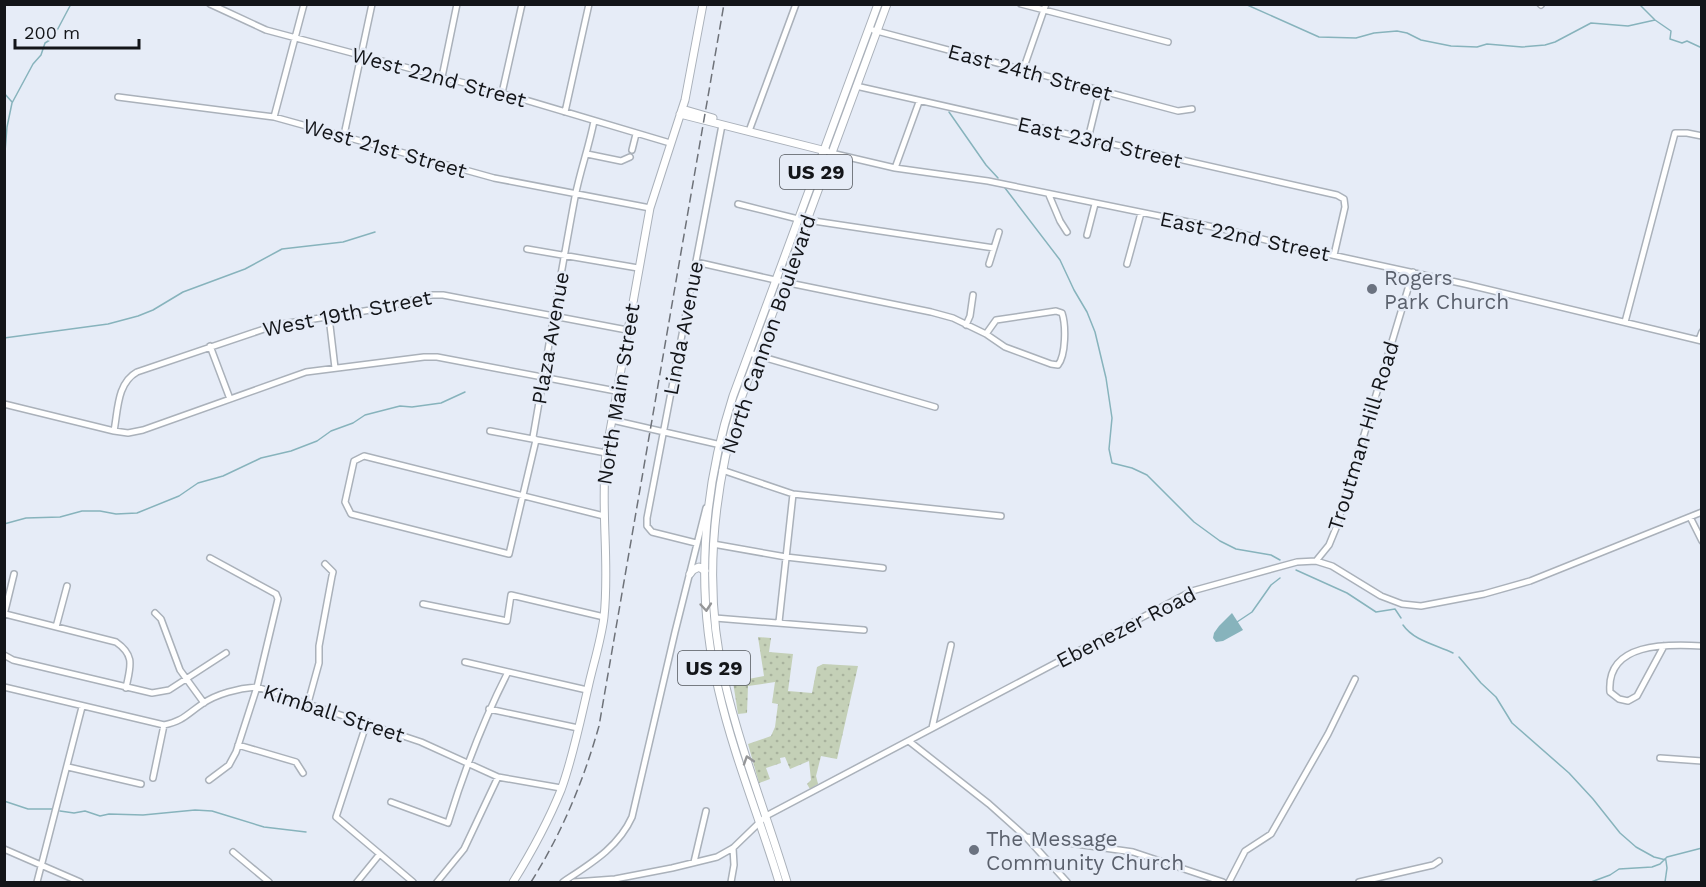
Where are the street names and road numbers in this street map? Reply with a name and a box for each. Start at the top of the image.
street label: East 24th Street [945,38,1115,106]
street label: West 22nd Street [349,42,529,112]
street label: East 23rd Street [1015,111,1185,173]
street label: West 21st Street [300,113,470,183]
road number: US 29 [780,155,852,189]
street label: East 22nd Street [1158,206,1333,266]
street label: North Cannon Boulevard [715,211,821,457]
street label: Linda Avenue [658,259,708,397]
street label: Plaza Avenue [526,270,574,406]
street label: West 19th Street [260,284,434,342]
street label: North Main Street [591,301,645,487]
street label: Troutman Hill Road [1322,338,1404,534]
street label: Ebenezer Road [1052,581,1200,673]
road number: US 29 [678,651,750,685]
street label: Kimball Street [260,678,408,748]

